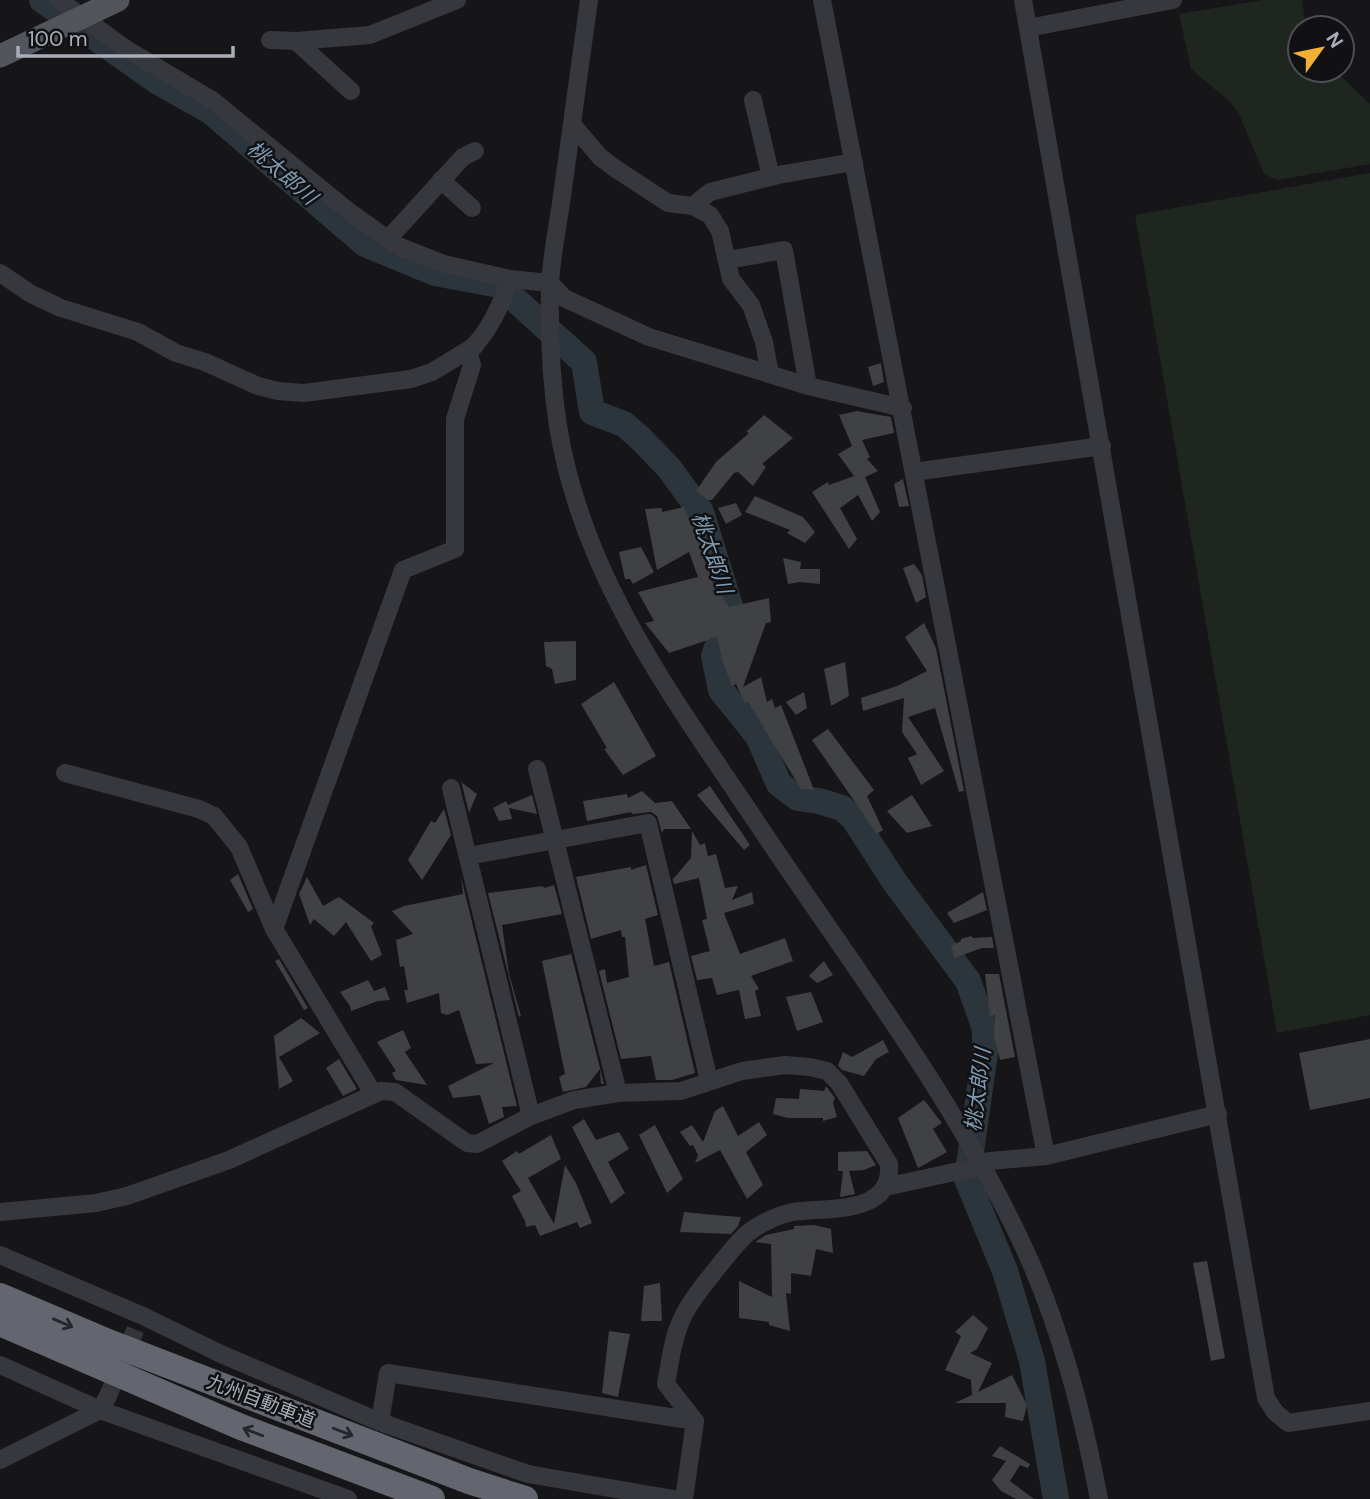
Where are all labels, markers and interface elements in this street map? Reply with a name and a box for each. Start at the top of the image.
scale bar [18,14,233,58]
north arrow [1286,14,1356,84]
text: 100 m [28,25,88,53]
text: N [1321,27,1349,53]
water label: 桃太郎川 [241,135,324,212]
water label: 桃太郎川 [685,509,740,599]
water label: 桃太郎川 [959,1045,997,1133]
one-way arrow [51,1317,73,1330]
street label: 九州自動車道 [203,1369,319,1433]
one-way arrow [243,1424,265,1437]
one-way arrow [332,1427,353,1440]

